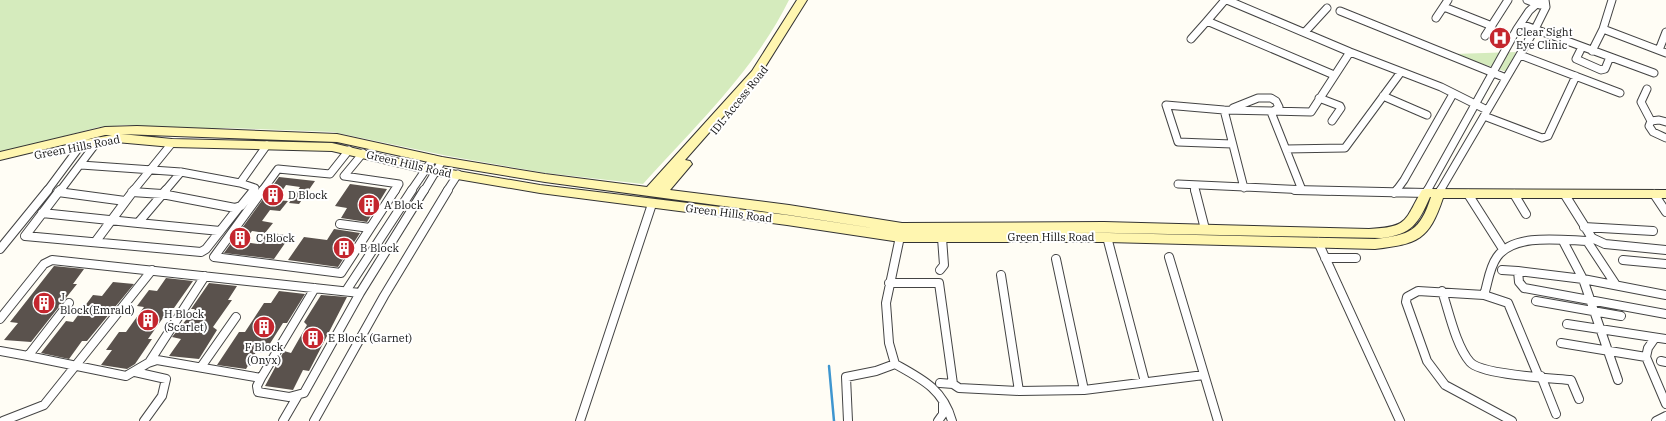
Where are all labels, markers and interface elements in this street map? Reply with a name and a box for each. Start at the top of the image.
hospital icon: Clear Sight Eye Clinic [1487,25,1513,51]
place label: Clear Sight Eye Clinic [1516,25,1573,52]
street label: IDL Access Road [707,62,771,137]
street label: Green Hills Road [33,132,121,162]
street label: Green Hills Road [365,147,453,181]
building icon: D Block [260,182,286,208]
place label: D Block [288,188,328,202]
building icon: A Block [356,192,382,218]
place label: A Block [384,198,424,212]
street label: Green Hills Road [685,201,773,225]
building icon: C Block [227,225,253,251]
street label: Green Hills Road [1007,230,1095,244]
place label: C Block [256,231,295,245]
building icon: B Block [331,235,357,261]
place label: B Block [360,241,400,255]
building icon: J Block(Emrald) [31,290,57,316]
place label: J Block(Emrald) [60,290,135,317]
building icon: H Block (Scarlet) [135,307,161,333]
place label: H Block (Scarlet) [164,307,207,334]
building icon: F Block (Onyx) [251,314,277,340]
building icon: E Block (Garnet) [300,325,326,351]
place label: E Block (Garnet) [328,331,412,345]
place label: F Block (Onyx) [245,340,284,367]

